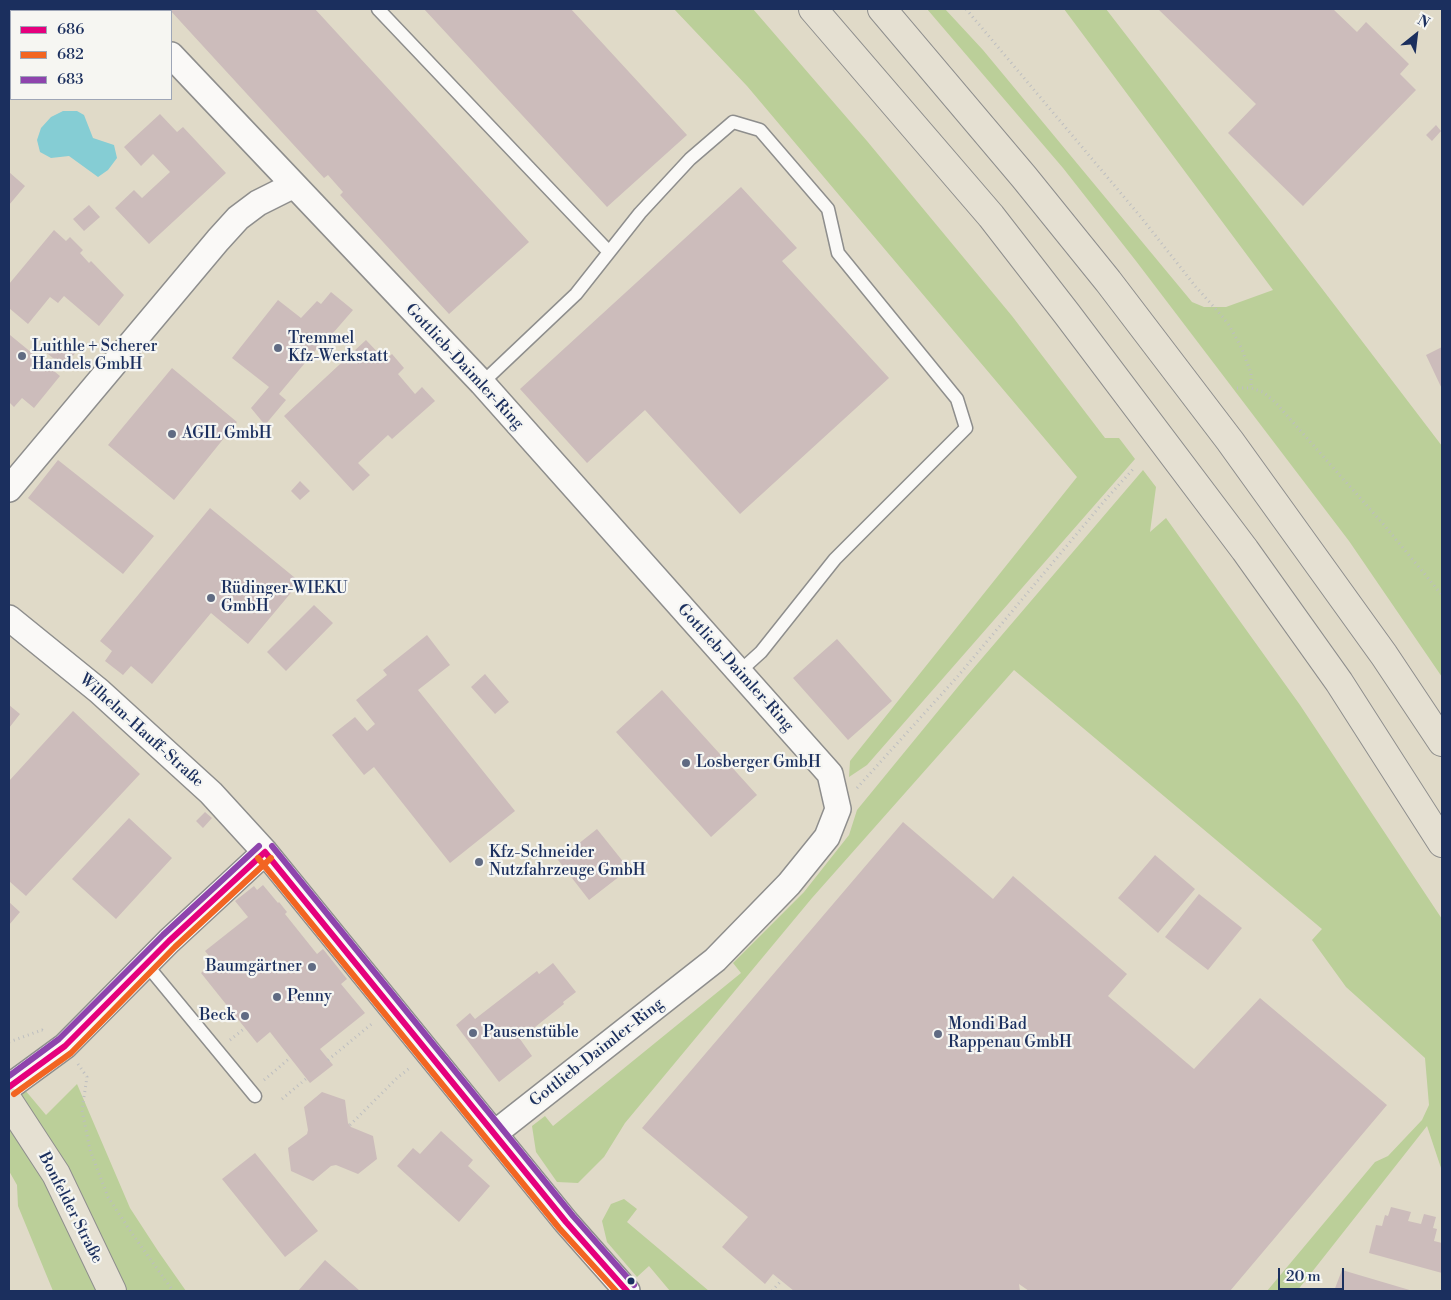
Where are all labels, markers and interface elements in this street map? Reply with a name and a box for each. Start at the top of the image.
legend [10,10,172,100]
north arrow [1391,10,1441,60]
text: N [1414,11,1432,32]
text: 686 [57,20,84,39]
text: 682 [57,45,84,64]
text: 683 [57,70,84,89]
street label: Gottlieb-Daimler-Ring [401,300,527,434]
place label: Tremmel Kfz-Werkstatt [288,329,388,367]
place label: Luithle + Scherer Handels GmbH [32,337,157,375]
marker: Tremmel Kfz-Werkstatt [272,342,284,354]
marker: Luithle + Scherer Handels GmbH [16,350,28,362]
place label: AGIL GmbH [182,424,272,444]
marker: AGIL GmbH [166,428,178,440]
place label: Rüdinger-WIEKU GmbH [221,579,347,617]
marker: Rüdinger-WIEKU GmbH [205,592,217,604]
street label: Gottlieb-Daimler-Ring [673,600,797,736]
street label: Wilhelm-Hauff-Straße [75,670,207,792]
place label: Losberger GmbH [696,753,821,773]
marker: Losberger GmbH [680,757,692,769]
place label: Kfz-Schneider Nutzfahrzeuge GmbH [489,843,646,881]
marker: Kfz-Schneider Nutzfahrzeuge GmbH [473,856,485,868]
place label: Baumgärtner [206,957,302,977]
marker: Baumgärtner [306,961,318,973]
place label: Penny [287,987,332,1007]
marker: Penny [271,991,283,1003]
street label: Gottlieb-Daimler-Ring [526,995,668,1111]
place label: Beck [199,1006,235,1026]
marker: Beck [239,1010,251,1022]
place label: Mondi Bad Rappenau GmbH [948,1015,1072,1053]
place label: Pausenstüble [483,1023,579,1043]
marker: Pausenstüble [467,1027,479,1039]
marker: Mondi Bad Rappenau GmbH [932,1028,944,1040]
street label: Bonfelder Straße [34,1149,106,1267]
scale bar [1281,1258,1347,1290]
text: 20 m [1286,1267,1321,1286]
unlabelled marker [626,1276,636,1286]

